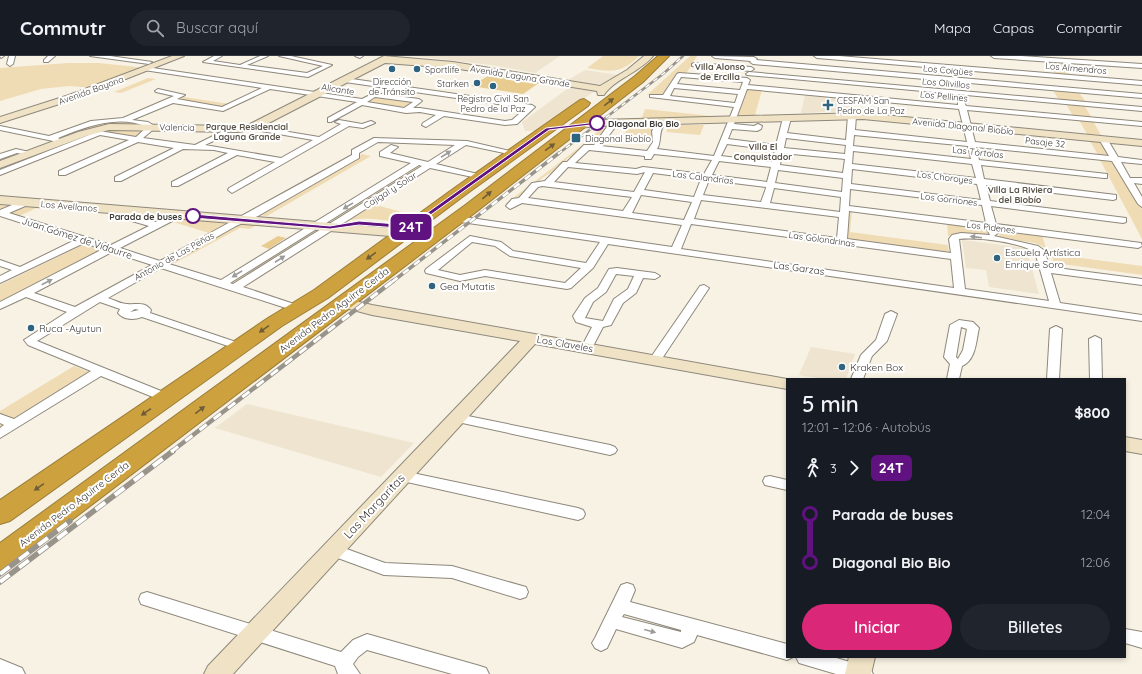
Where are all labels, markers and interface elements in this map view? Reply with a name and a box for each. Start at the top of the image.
search box [130,10,410,46]
text: Commutr [20,16,106,40]
icon: search [144,17,166,39]
text: Buscar aquí [176,18,258,37]
text: Mapa [934,19,971,37]
text: Capas [993,19,1034,37]
text: Compartir [1056,19,1122,37]
street label: Los Almendros [1045,60,1107,76]
district label: Villa Alonso de Ercilla [695,61,746,82]
street label: Los Coigües [923,62,973,78]
street label: Avenida Laguna Grande [469,63,571,89]
marker: Dirección de Tránsito [387,64,397,74]
marker: Sportlife [412,64,422,74]
place label: Sportlife [425,64,459,75]
street label: Avenida Bayona [57,73,125,107]
street label: Los Olivillos [922,75,970,91]
place label: Dirección de Tránsito [369,76,415,97]
place label: Starken [437,78,469,89]
marker: Starken [472,78,482,88]
street label: Alicante [321,81,355,97]
marker: Registro Civil San Pedro de la Paz [488,81,498,91]
street label: Los Pellines [920,88,968,104]
place label: Registro Civil San Pedro de la Paz [457,93,529,114]
place label: CESFAM San Pedro de La Paz [837,95,905,116]
one-way arrow [604,98,615,107]
marker: CESFAM San Pedro de La Paz [822,99,834,111]
marker: Diagonal Bio Bio [589,115,605,131]
street label: Avenida Diagonal Biobío [912,115,1014,137]
place label: Diagonal Bio Bio [608,118,680,129]
street label: Valencia [159,121,195,133]
district label: Parque Residencial Laguna Grande [206,121,288,142]
marker: Diagonal Biobío [570,132,582,144]
place label: Diagonal Biobío [585,133,651,144]
street label: Pasaje 32 [1024,134,1066,150]
district label: Villa El Conquistador [734,141,792,162]
one-way arrow [544,143,555,151]
street label: Las Tórtolas [952,144,1004,160]
one-way arrow [440,151,452,158]
street label: Las Calandrias [672,168,734,186]
street label: Los Choroyes [916,168,974,186]
street label: Cajigal y Solar [362,169,419,211]
district label: Villa La Riviera del Biobío [988,184,1053,205]
one-way arrow [482,190,493,199]
street label: Los Gorriones [920,190,978,208]
street label: Los Avellanos [40,198,98,214]
one-way arrow [342,202,354,209]
marker: Parada de buses [185,208,201,224]
place label: Parada de buses [109,211,183,222]
street label: Juan Gómez de Vidaurre [20,214,134,262]
line badge: 24T [388,214,434,240]
text: 24T [399,218,423,236]
street label: Los Pidenes [966,219,1016,235]
street label: Antonio de Las Peñas [132,229,216,283]
street label: Las Golondrinas [788,229,856,249]
one-way arrow [970,234,982,240]
place label: Escuela Artística Enrique Soro [1005,246,1080,271]
one-way arrow [366,252,376,260]
marker: Escuela Artística Enrique Soro [992,253,1002,263]
one-way arrow [274,256,286,263]
street label: Las Garzas [773,258,826,278]
street label: Avenida Pedro Aguirre Cerda [277,264,391,356]
one-way arrow [232,270,242,278]
one-way arrow [41,278,53,285]
place label: Gea Mutatis [440,280,495,293]
marker: Gea Mutatis [427,281,437,291]
place label: Ruca -Ayutun [39,322,102,335]
marker: Ruca -Ayutun [26,323,36,333]
one-way arrow [259,325,269,333]
street label: Los Claveles [536,333,594,355]
place label: Kraken Box [850,361,903,374]
marker: Kraken Box [837,362,847,372]
text: 5 min [802,390,859,418]
text: $800 [1074,403,1110,422]
one-way arrow [194,406,205,414]
one-way arrow [141,408,151,416]
text: 12:01 – 12:06 · Autobús [802,419,931,435]
icon: walk [802,457,824,479]
icon: forward [843,457,865,479]
street label: Avenida Pedro Aguirre Cerda [17,458,131,550]
text: 24T [879,459,904,477]
text: 3 [830,460,837,476]
street label: Las Margaritas [340,470,408,541]
one-way arrow [34,483,45,491]
text: Parada de buses [832,505,953,524]
text: 12:04 [1081,506,1110,522]
text: Diagonal Bio Bio [832,553,951,572]
text: 12:06 [1081,554,1110,570]
button: Iniciar [802,604,952,650]
button: Billetes [960,604,1110,650]
one-way arrow [644,628,656,634]

